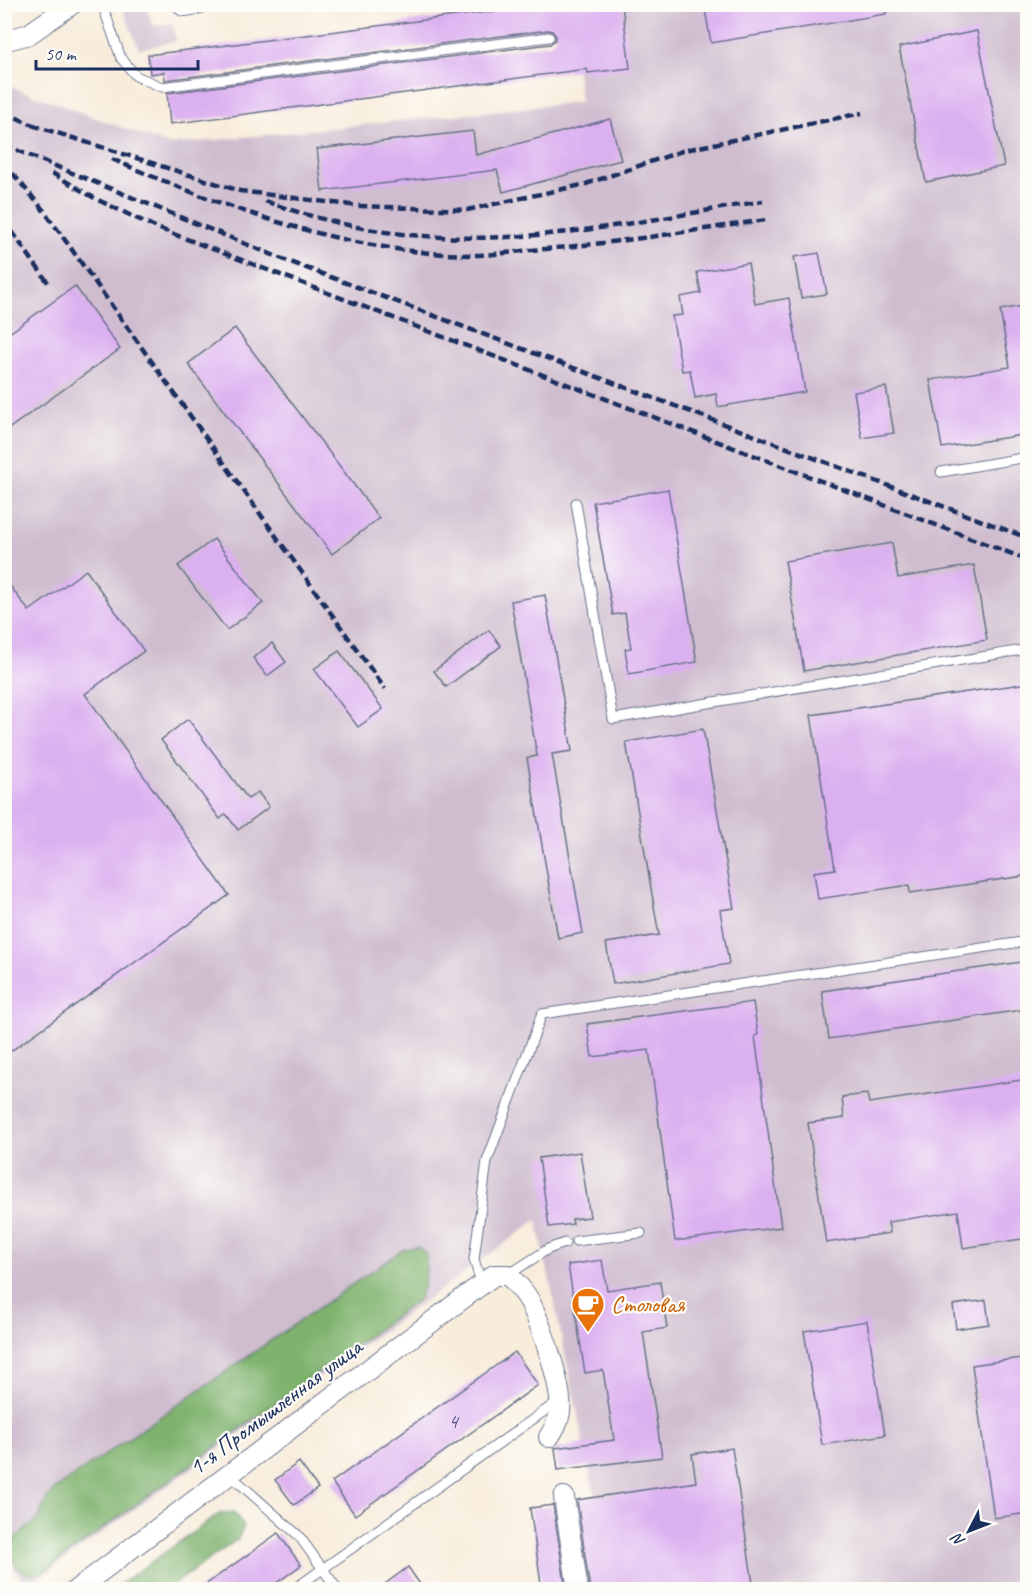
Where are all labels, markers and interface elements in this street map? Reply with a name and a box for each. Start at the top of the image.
scale bar [36,33,198,71]
text: 50 m [45,43,78,65]
cafe icon: Столовая [570,1286,606,1333]
place label: Столовая [611,1289,686,1319]
street label: 1-я Промышленная улица [182,1331,369,1482]
house number: 4 [448,1408,460,1434]
north arrow [939,1501,999,1561]
text: N [946,1528,969,1551]

